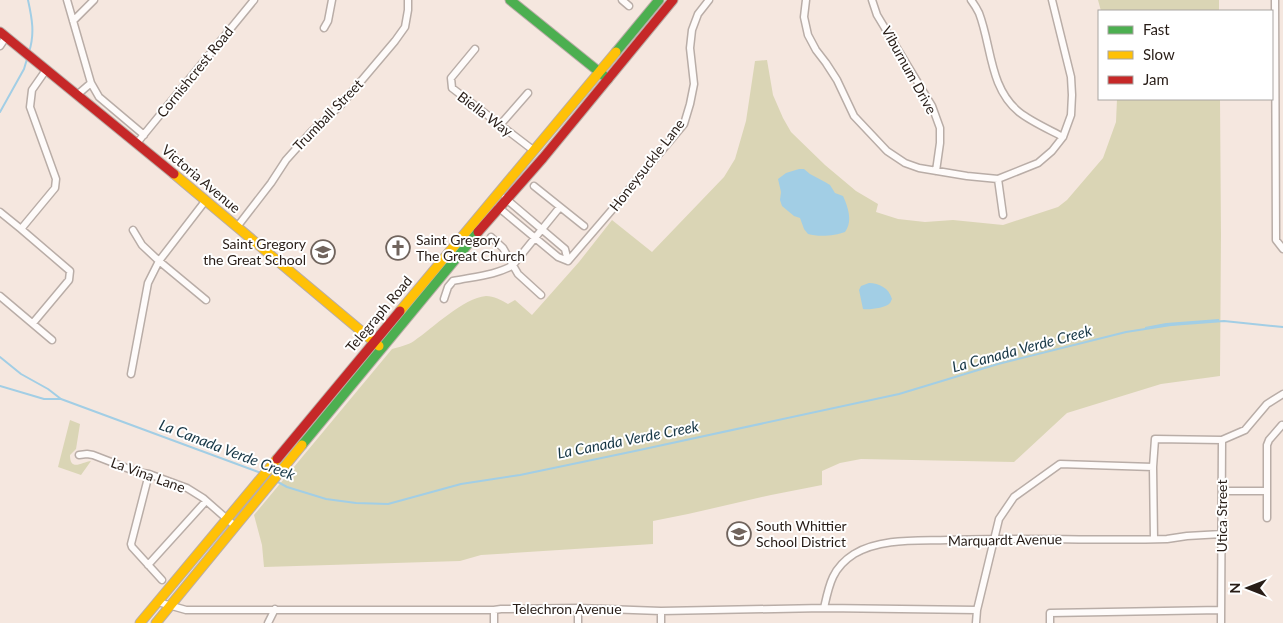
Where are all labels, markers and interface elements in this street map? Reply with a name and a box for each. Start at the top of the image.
legend [1098,10,1273,100]
text: Fast [1143,20,1170,38]
street label: Cornishcrest Road [153,23,236,121]
street label: Viburnum Drive [878,23,941,117]
text: Slow [1143,45,1175,63]
text: Jam [1143,70,1169,88]
street label: Trumball Street [289,75,366,154]
street label: Biella Way [454,87,517,140]
street label: Honeysuckle Lane [605,115,688,214]
street label: Victoria Avenue [159,141,244,216]
place label: Saint Gregory The Great Church [416,231,525,264]
place label: Saint Gregory the Great School [203,235,307,268]
church icon: Saint Gregory The Great Church [385,235,411,261]
school or university icon: Saint Gregory the Great School [310,239,336,265]
street label: Telegraph Road [342,272,415,355]
water label: La Canada Verde Creek [950,321,1094,375]
water label: La Canada Verde Creek [157,415,299,484]
water label: La Canada Verde Creek [556,416,701,462]
street label: La Vina Lane [109,453,188,496]
street label: Utica Street [1213,480,1230,552]
place label: South Whittier School District [756,517,847,550]
school or university icon: South Whittier School District [726,521,752,547]
street label: Marquardt Avenue [948,530,1062,549]
north arrow [1223,563,1273,613]
text: N [1226,583,1243,593]
street label: Telechron Avenue [512,600,622,617]

